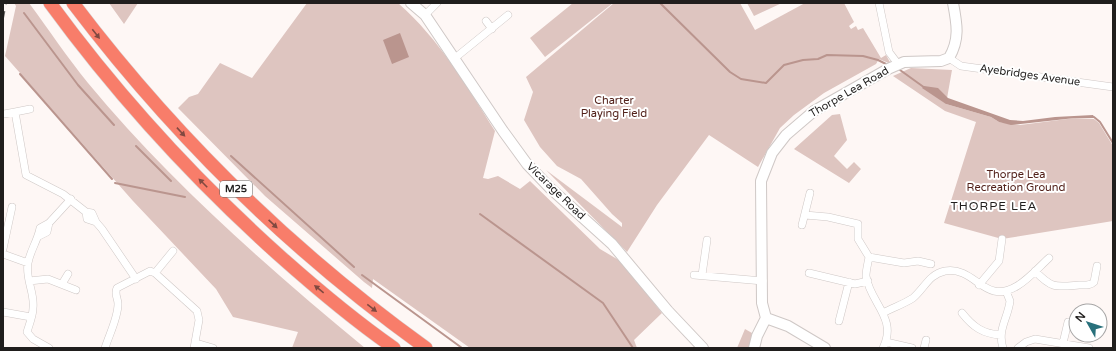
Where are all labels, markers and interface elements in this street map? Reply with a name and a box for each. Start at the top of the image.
one-way arrow [92,28,101,39]
street label: Ayebridges Avenue [979,62,1081,88]
street label: Thorpe Lea Road [807,64,891,120]
park label: Charter Playing Field [581,94,647,120]
one-way arrow [176,128,185,137]
street label: Vicarage Road [524,160,588,222]
park label: Thorpe Lea Recreation Ground [967,168,1065,194]
one-way arrow [198,178,208,188]
road number: M25 [220,181,252,197]
district label: THORPE LEA [950,199,1038,213]
one-way arrow [268,219,278,229]
one-way arrow [314,285,325,294]
north arrow [1068,303,1108,343]
one-way arrow [367,304,378,312]
text: N [1073,309,1088,325]

